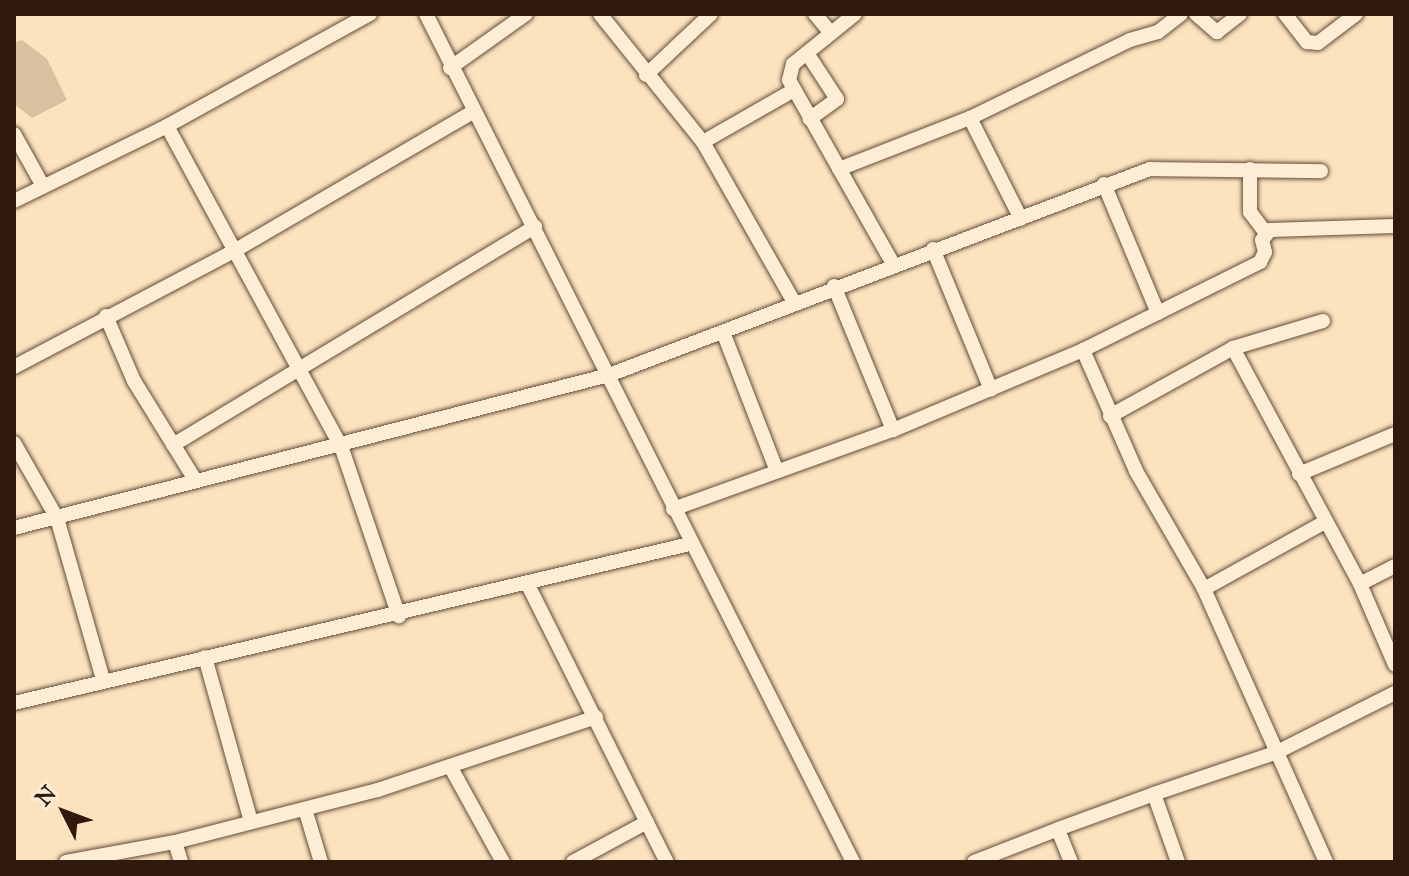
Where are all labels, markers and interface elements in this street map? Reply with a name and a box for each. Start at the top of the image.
north arrow [24,772,104,852]
text: N [30,780,62,812]

